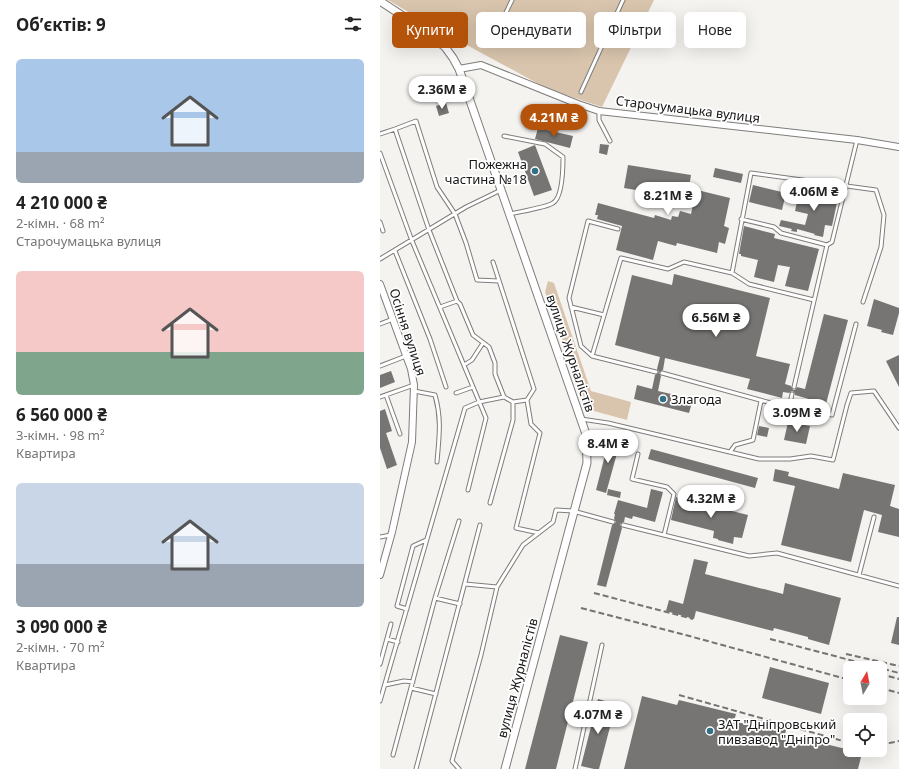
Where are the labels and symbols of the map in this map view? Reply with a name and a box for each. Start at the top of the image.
pin: 2.36M ₴ [405,76,479,110]
street label: Старочумацька вулиця [615,91,761,127]
pin: 4.21M ₴ [517,104,591,138]
place label: Пожежна частина №18 [445,155,527,188]
marker: Пожежна частина №18 [530,166,540,176]
pin: 4.06M ₴ [777,178,851,212]
pin: 8.21M ₴ [631,182,705,216]
street label: Осіння вулиця [385,286,431,378]
street label: вулиця Журналістів [542,292,600,414]
pin: 6.56M ₴ [679,304,753,338]
place label: Злагода [671,390,722,408]
marker: Злагода [658,394,668,404]
pin: 3.09M ₴ [760,399,834,433]
pin: 8.4M ₴ [575,430,641,464]
pin: 4.32M ₴ [674,485,748,519]
street label: вулиця Журналістів [492,616,542,740]
north arrow [843,661,887,705]
pin: 4.07M ₴ [561,701,635,735]
place label: ЗАТ "Дніпровський пивзавод "Дніпро" [718,715,836,748]
marker: ЗАТ "Дніпровський пивзавод "Дніпро" [705,726,715,736]

